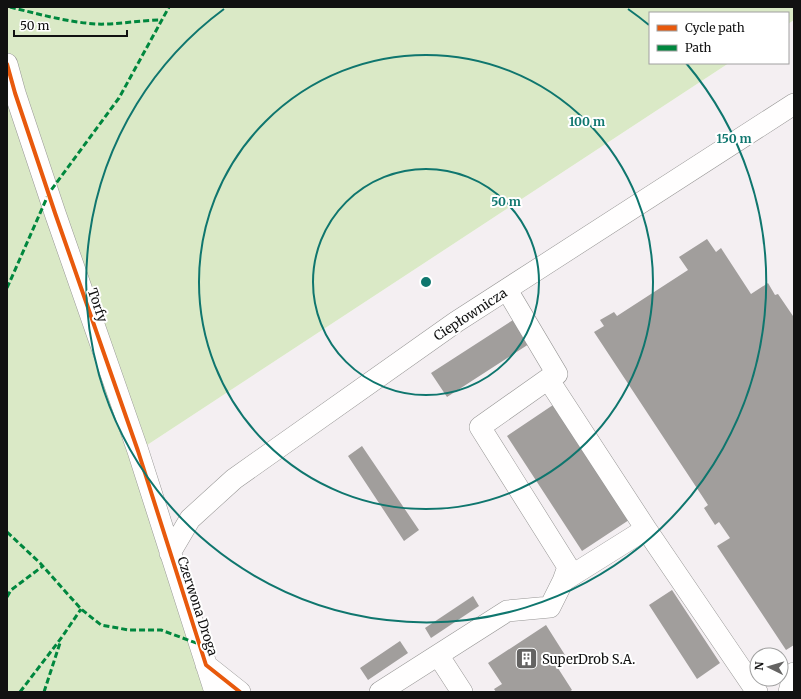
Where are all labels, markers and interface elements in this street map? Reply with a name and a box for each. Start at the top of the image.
scale bar [14,12,127,38]
legend [649,12,789,64]
text: 50 m [20,18,49,33]
text: Cycle path [685,20,745,35]
text: Path [685,40,711,55]
text: 100 m [569,114,605,129]
text: 150 m [717,131,752,146]
text: 50 m [491,194,521,209]
centre of rings [419,275,433,289]
street label: Ciepłownicza [430,284,510,344]
street label: Torfy [84,286,111,325]
street label: Czerwona Droga [173,554,222,658]
building icon: SuperDrob S.A. [514,646,540,672]
north arrow [749,647,789,687]
place label: SuperDrob S.A. [542,651,635,668]
text: N [752,661,766,671]

